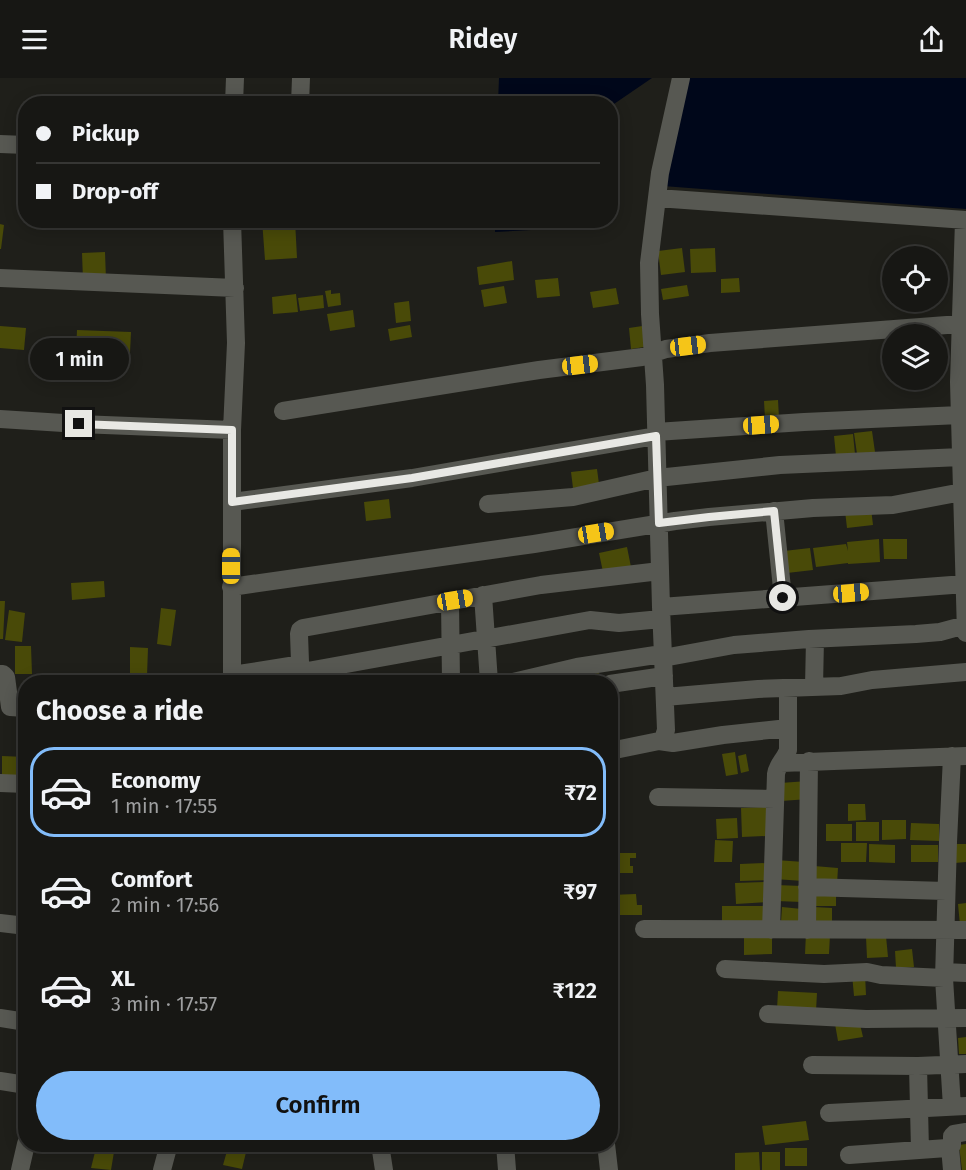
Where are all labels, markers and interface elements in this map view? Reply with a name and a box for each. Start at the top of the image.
icon: menu [18,23,51,56]
text: Ridey [449,23,517,55]
icon: share [915,23,948,56]
text: Pickup [72,120,140,147]
text: Drop-off [72,178,158,205]
map controls [882,246,948,390]
button: locate [882,246,948,312]
button: layers [882,324,948,390]
car [669,335,707,357]
callout: 1 min [29,337,128,379]
text: 1 min [55,347,104,371]
car [561,354,599,376]
route end [65,410,92,437]
car [742,415,780,435]
car [577,521,615,545]
car [222,548,240,584]
car [832,582,870,604]
route start [769,584,796,611]
car [436,588,474,612]
text: Choose a ride [36,695,203,727]
icon: car [39,765,93,819]
text: Economy [111,767,200,794]
text: ₹72 [564,779,597,806]
text: 1 min · 17:55 [111,794,217,818]
icon: car [39,864,93,918]
text: Comfort [111,866,192,893]
text: ₹97 [563,878,597,905]
text: 2 min · 17:56 [111,893,219,917]
icon: car [39,963,93,1017]
text: XL [111,965,135,992]
text: ₹122 [553,977,597,1004]
text: 3 min · 17:57 [111,992,217,1016]
button: Confirm [36,1071,600,1140]

